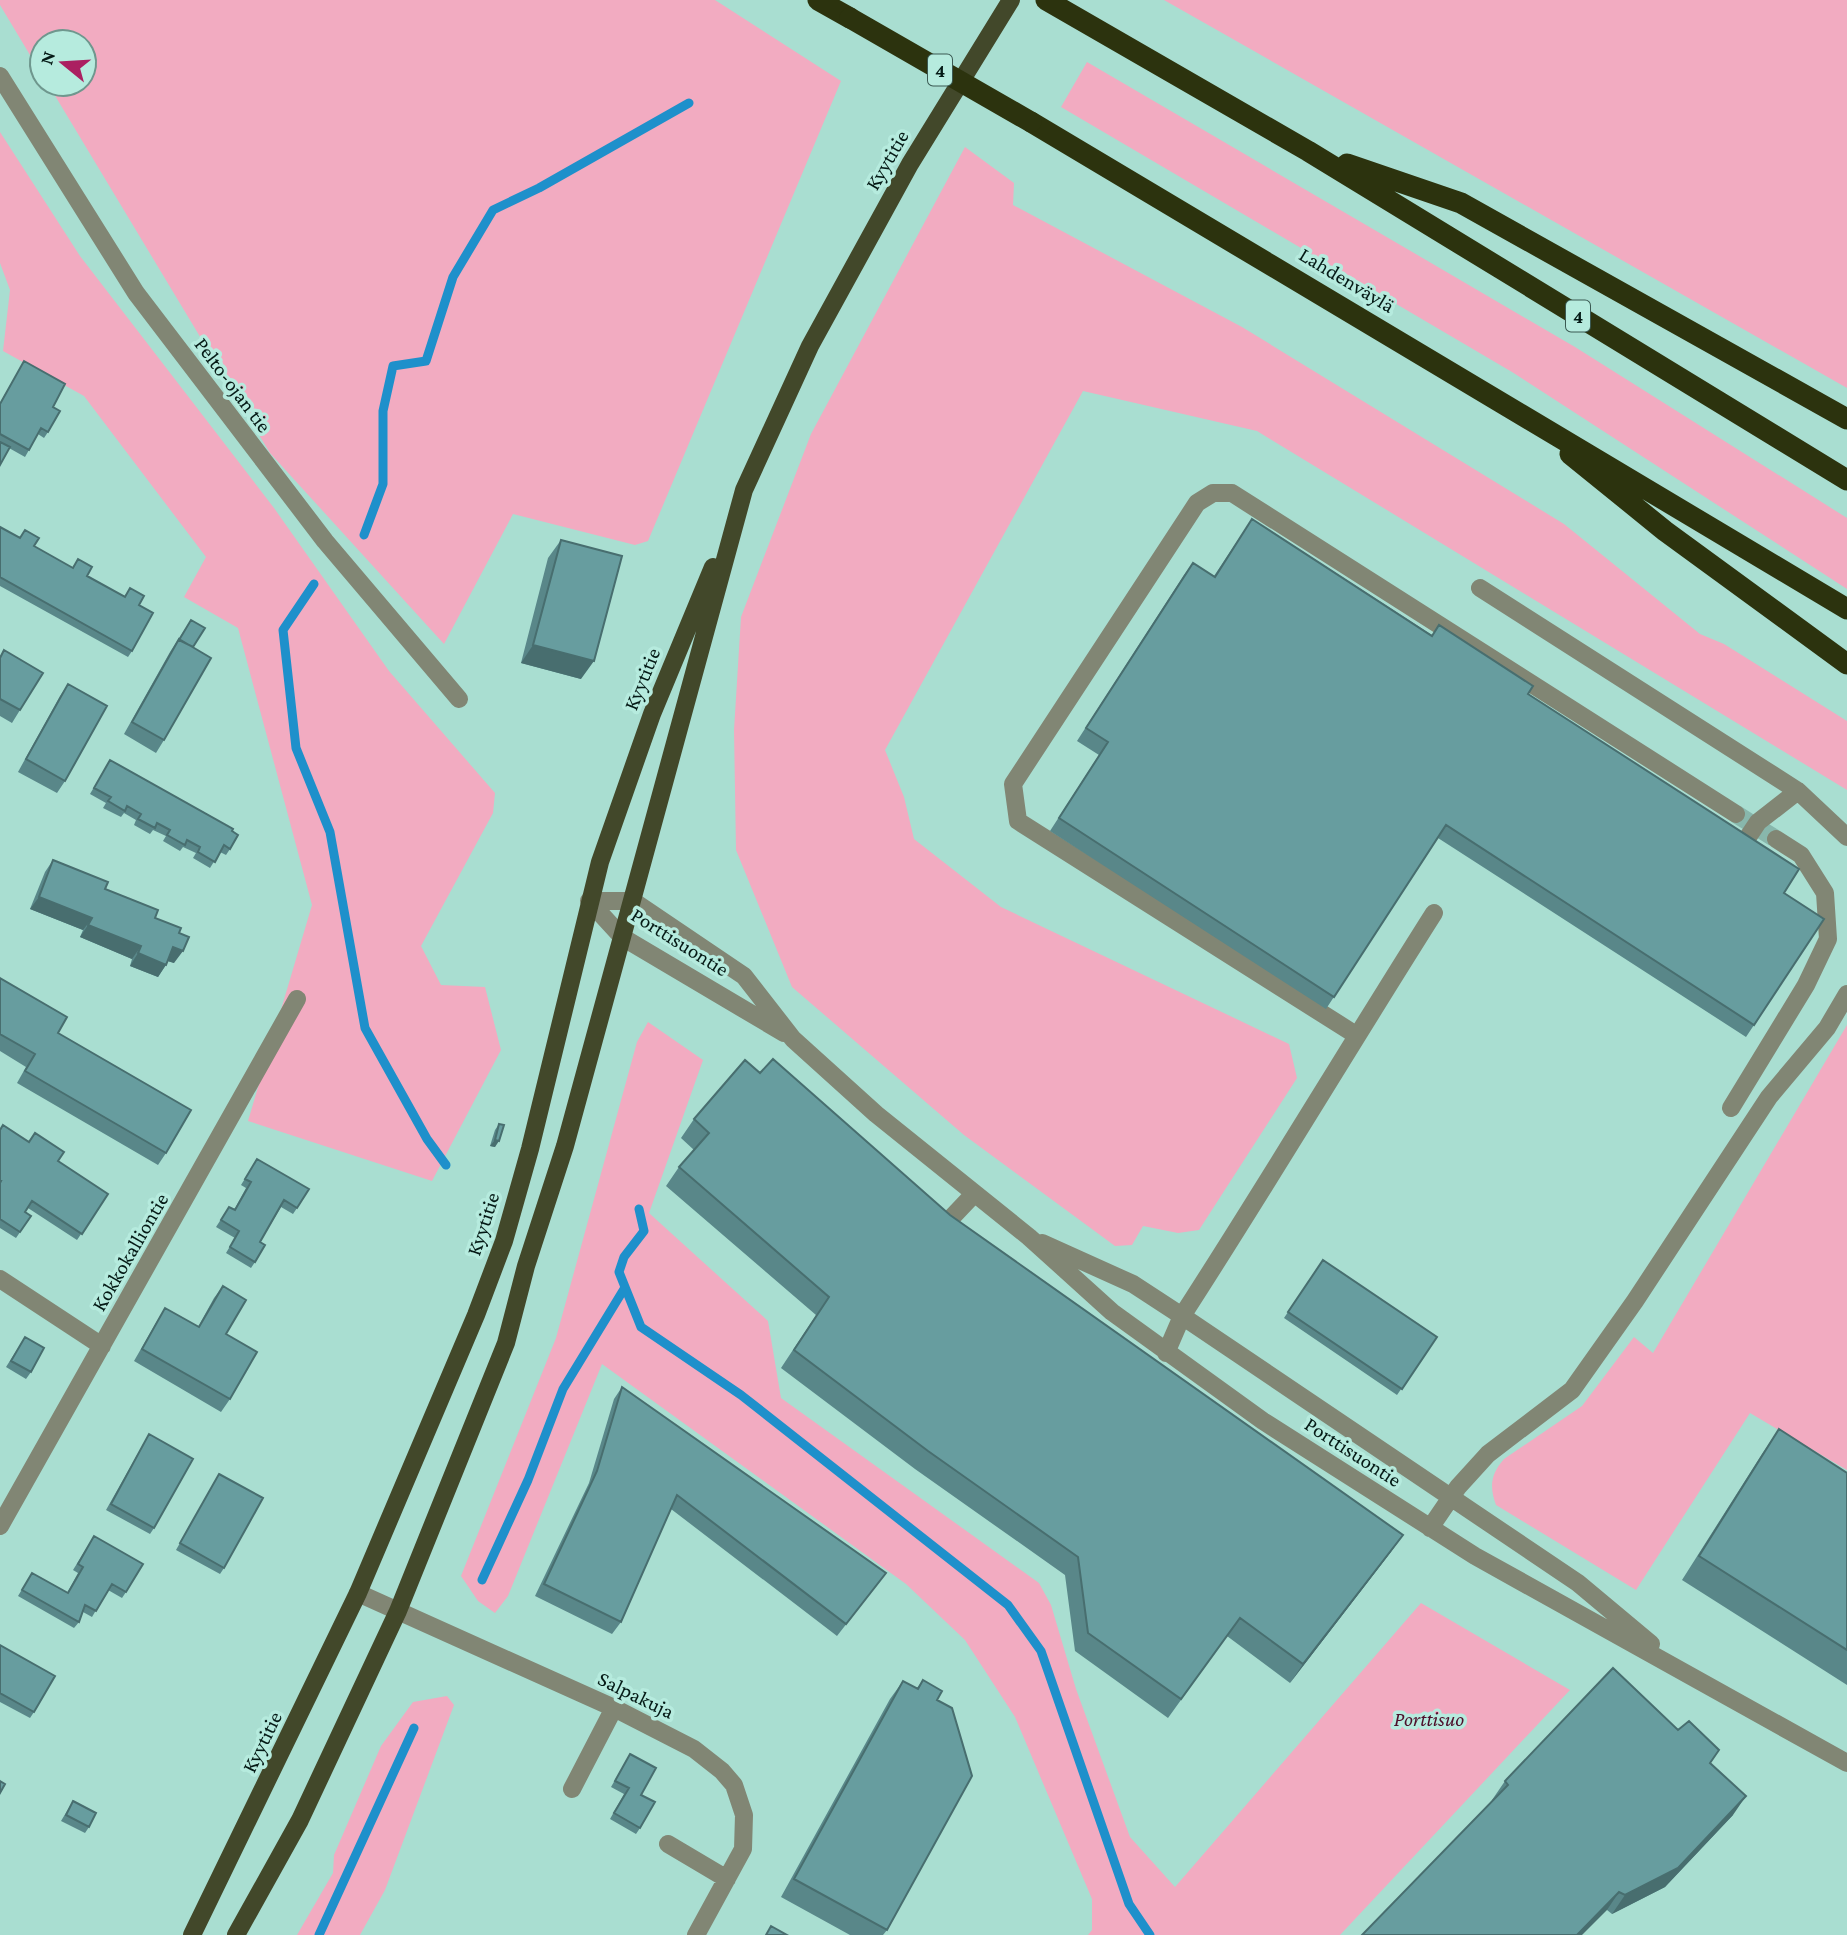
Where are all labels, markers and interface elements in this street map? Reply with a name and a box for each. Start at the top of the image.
north arrow [28,28,98,98]
text: N [35,48,59,67]
road number: 4 [928,54,952,86]
street label: Kyytitie [860,126,914,194]
street label: Lahdenväylä [1295,242,1399,318]
road number: 4 [1566,300,1590,332]
street label: Pelto-ojan tie [190,333,276,437]
street label: Kyytitie [619,644,665,714]
street label: Porttisuontie [627,903,733,981]
street label: Kokkokalliontie [87,1189,173,1315]
street label: Kyytitie [462,1189,504,1259]
street label: Porttisuontie [1300,1412,1406,1492]
street label: Salpakuja [594,1666,678,1724]
park label: Porttisuo [1394,1707,1464,1731]
street label: Kyytitie [237,1708,287,1776]

